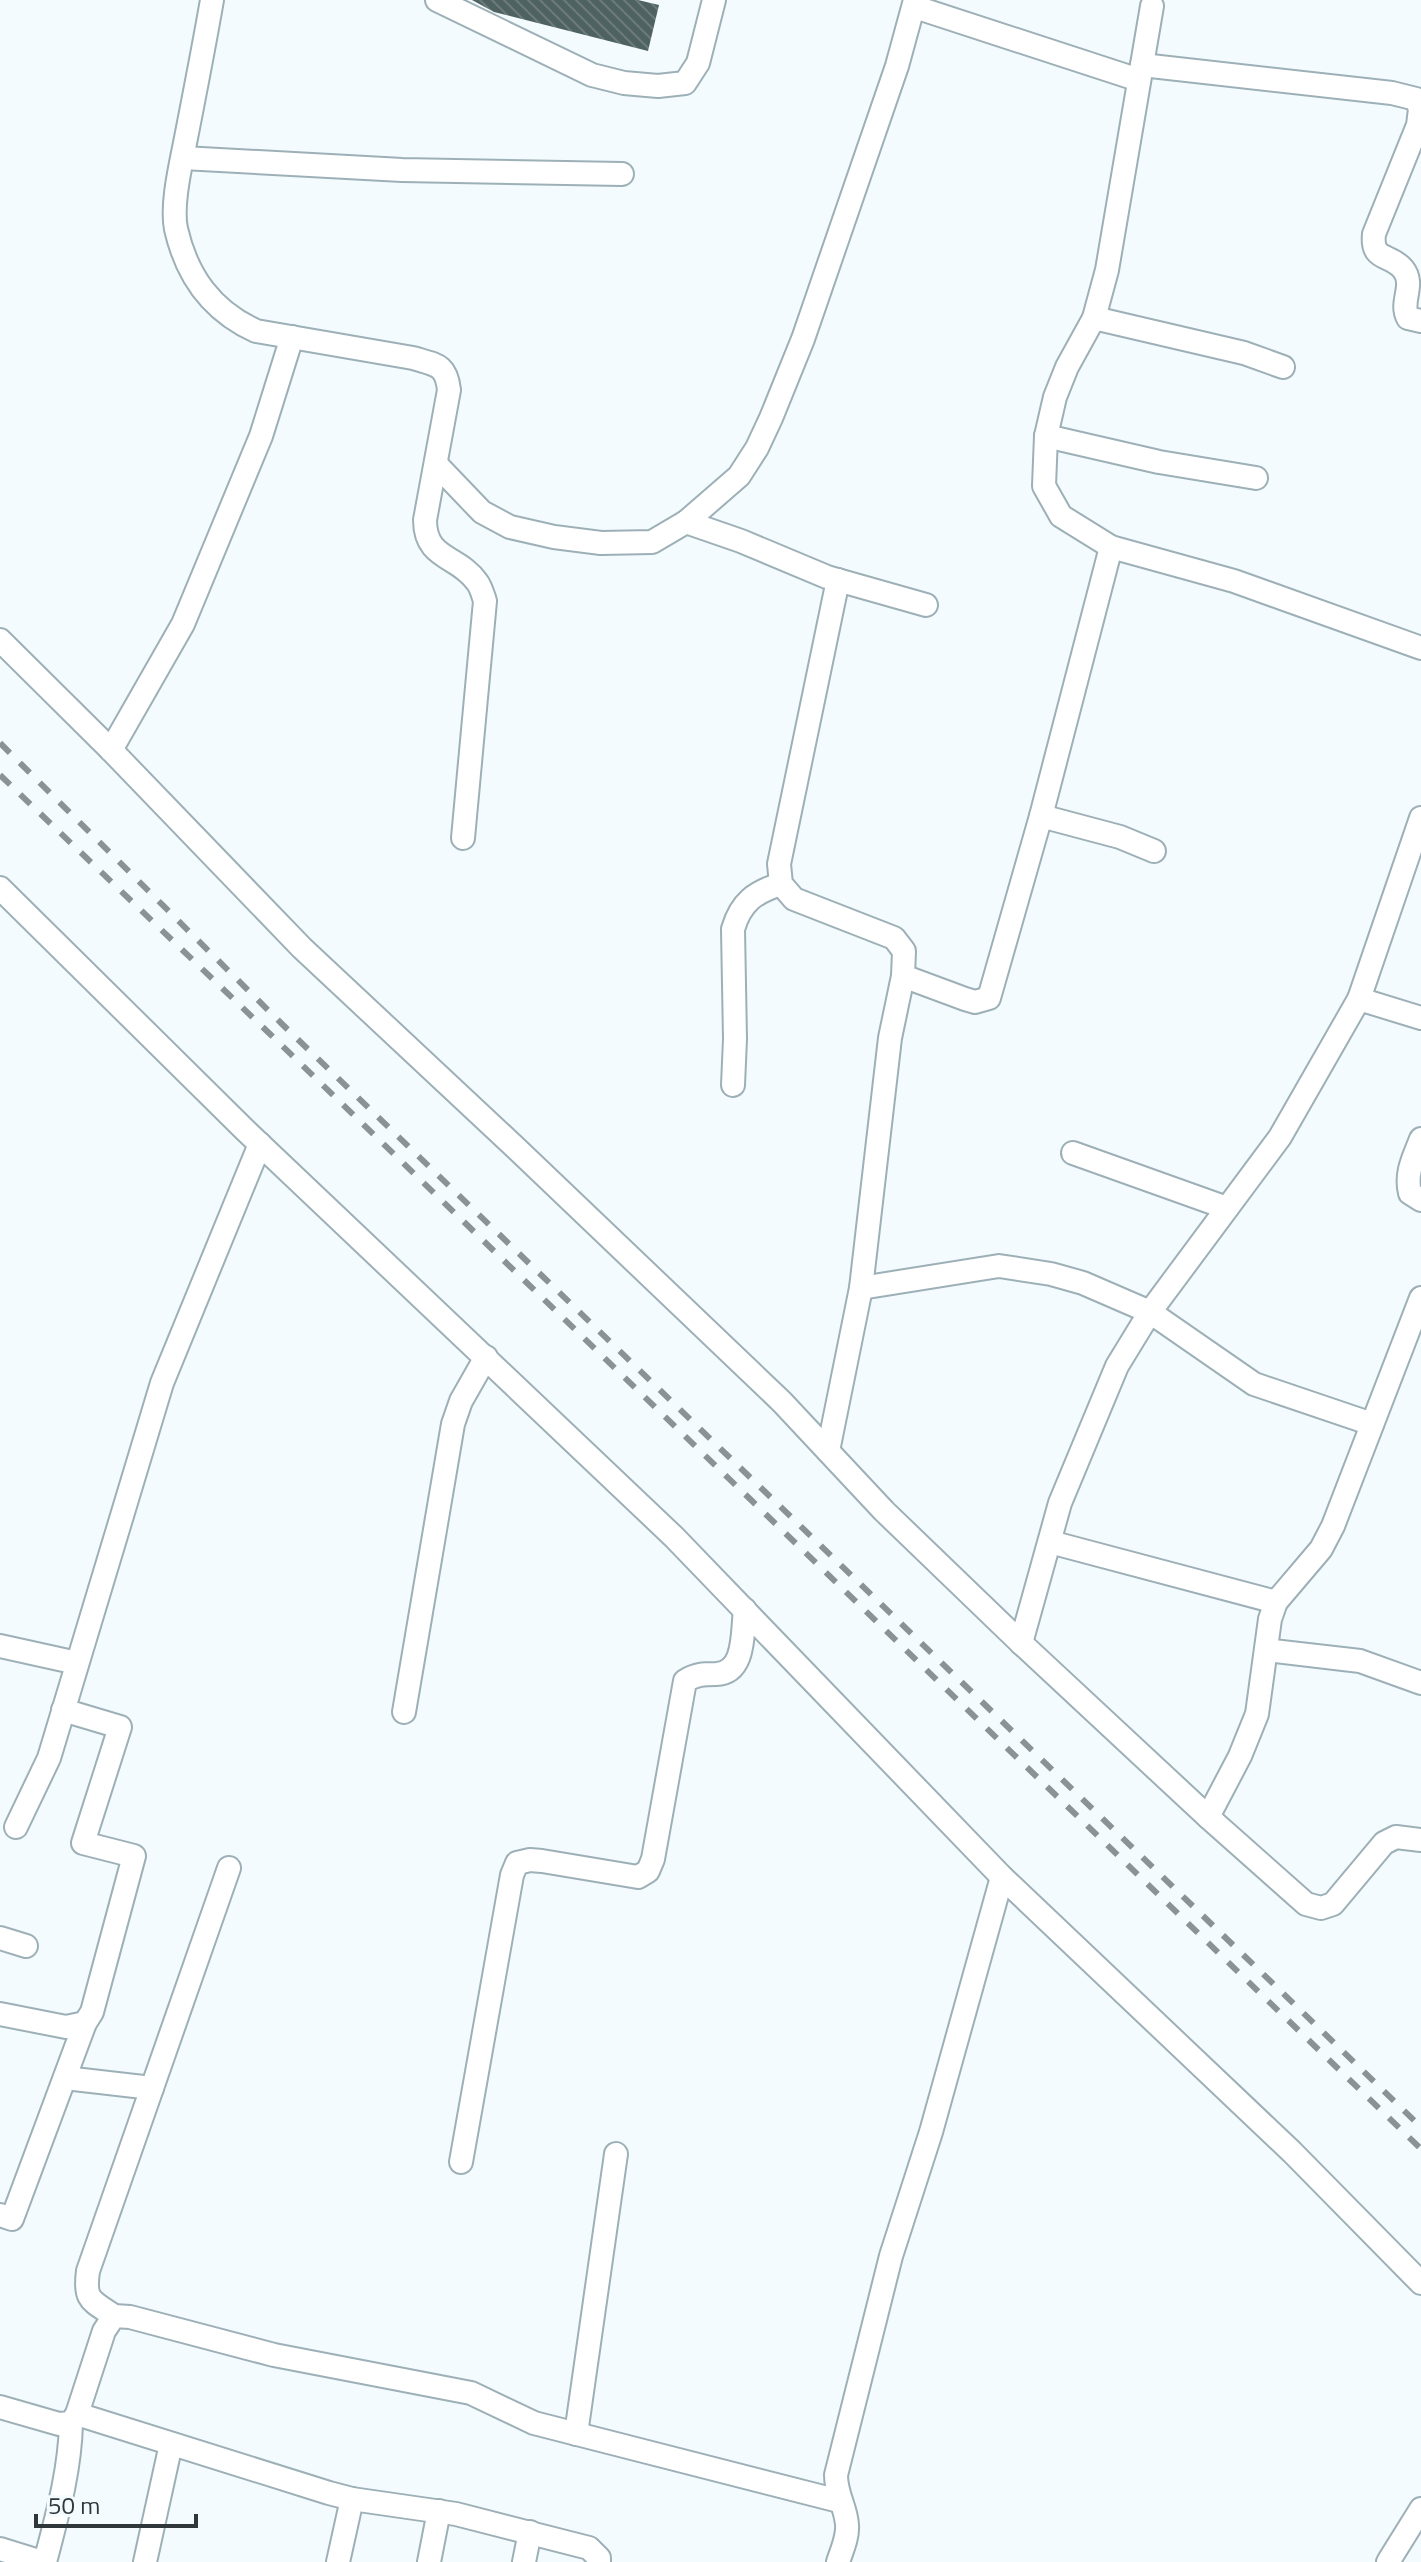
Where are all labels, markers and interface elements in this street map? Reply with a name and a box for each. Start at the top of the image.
scale bar [36,2478,196,2528]
text: 50 m [48,2487,100,2523]

